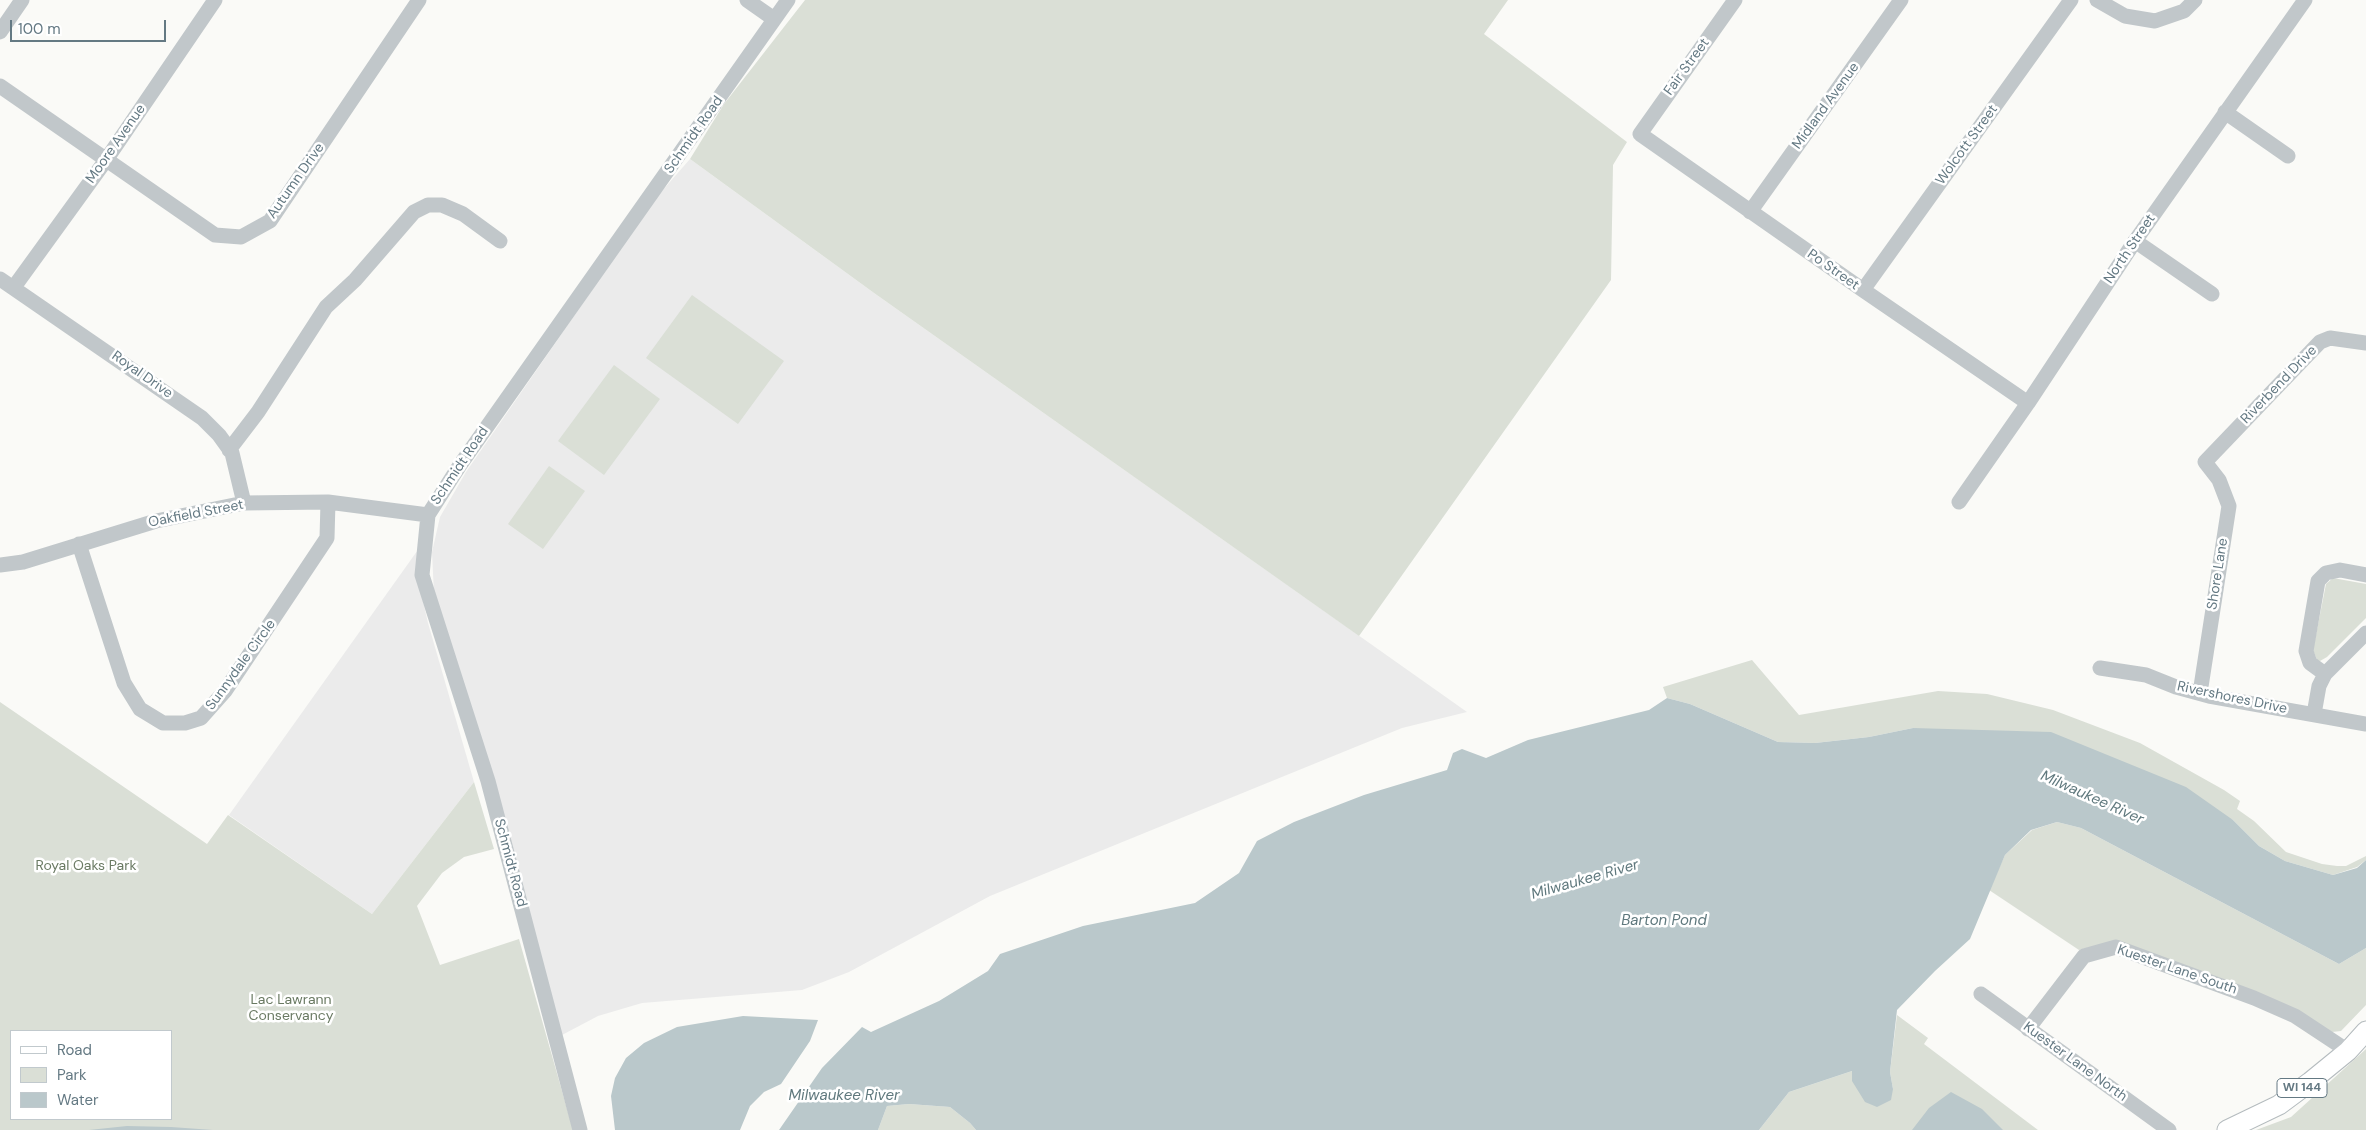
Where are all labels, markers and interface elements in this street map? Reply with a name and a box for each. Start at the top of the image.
scale bar [12,10,169,42]
text: 100 m [18,19,61,39]
street label: Fair Street [1661,35,1713,99]
street label: Midland Avenue [1789,59,1863,153]
street label: Schmidt Road [661,93,727,177]
street label: Moore Avenue [83,101,149,187]
street label: Wolcott Street [1932,102,2002,188]
street label: Autumn Drive [264,140,328,222]
street label: North Street [2101,211,2159,287]
street label: Po Street [1804,246,1862,294]
street label: Riverbend Drive [2237,342,2321,428]
street label: Royal Drive [108,348,176,402]
street label: Schmidt Road [428,424,492,508]
street label: Oakfield Street [147,497,245,531]
street label: Shore Lane [2204,537,2232,611]
street label: Sunnydale Circle [203,616,279,714]
street label: Rivershores Drive [2175,678,2289,718]
water label: Milwaukee River [2038,767,2146,829]
street label: Schmidt Road [490,817,530,909]
water label: Milwaukee River [1529,856,1641,904]
park label: Royal Oaks Park [36,858,136,874]
water label: Barton Pond [1621,912,1707,930]
street label: Kuester Lane South [2115,942,2239,998]
park label: Lac Lawrann Conservancy [248,992,334,1024]
street label: Kuester Lane North [2020,1019,2130,1105]
legend [10,1030,172,1120]
text: Road [57,1040,92,1060]
text: Park [57,1065,87,1085]
road number: WI 144 [2277,1078,2327,1098]
water label: Milwaukee River [788,1087,900,1105]
text: Water [57,1090,98,1110]

